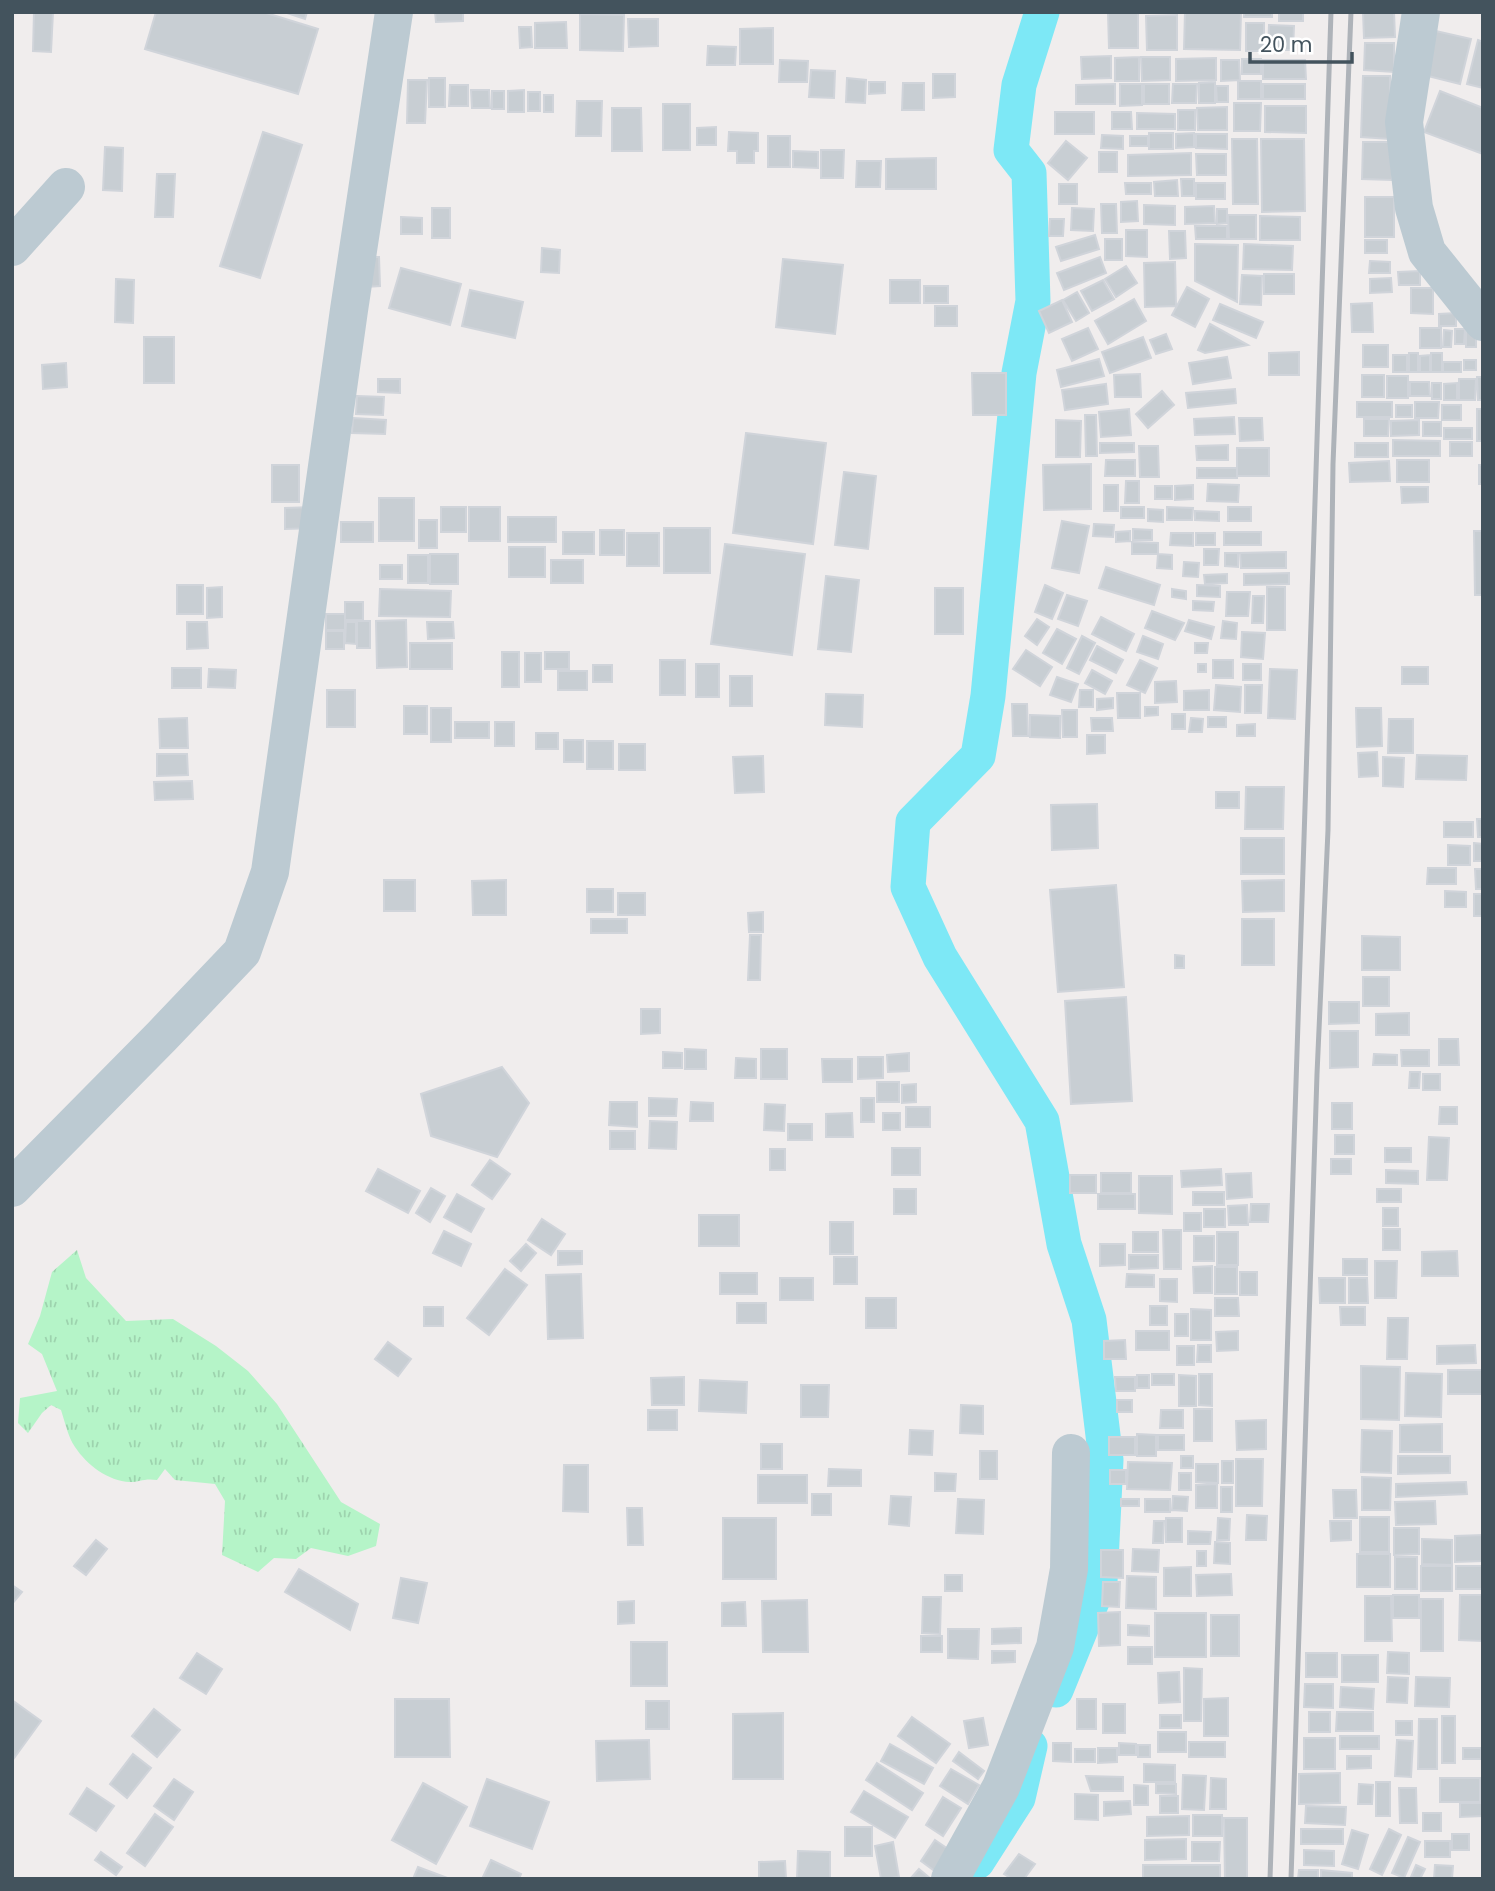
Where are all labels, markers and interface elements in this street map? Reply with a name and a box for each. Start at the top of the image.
scale bar [1250,21,1352,65]
text: 20 m [1260,30,1313,59]

